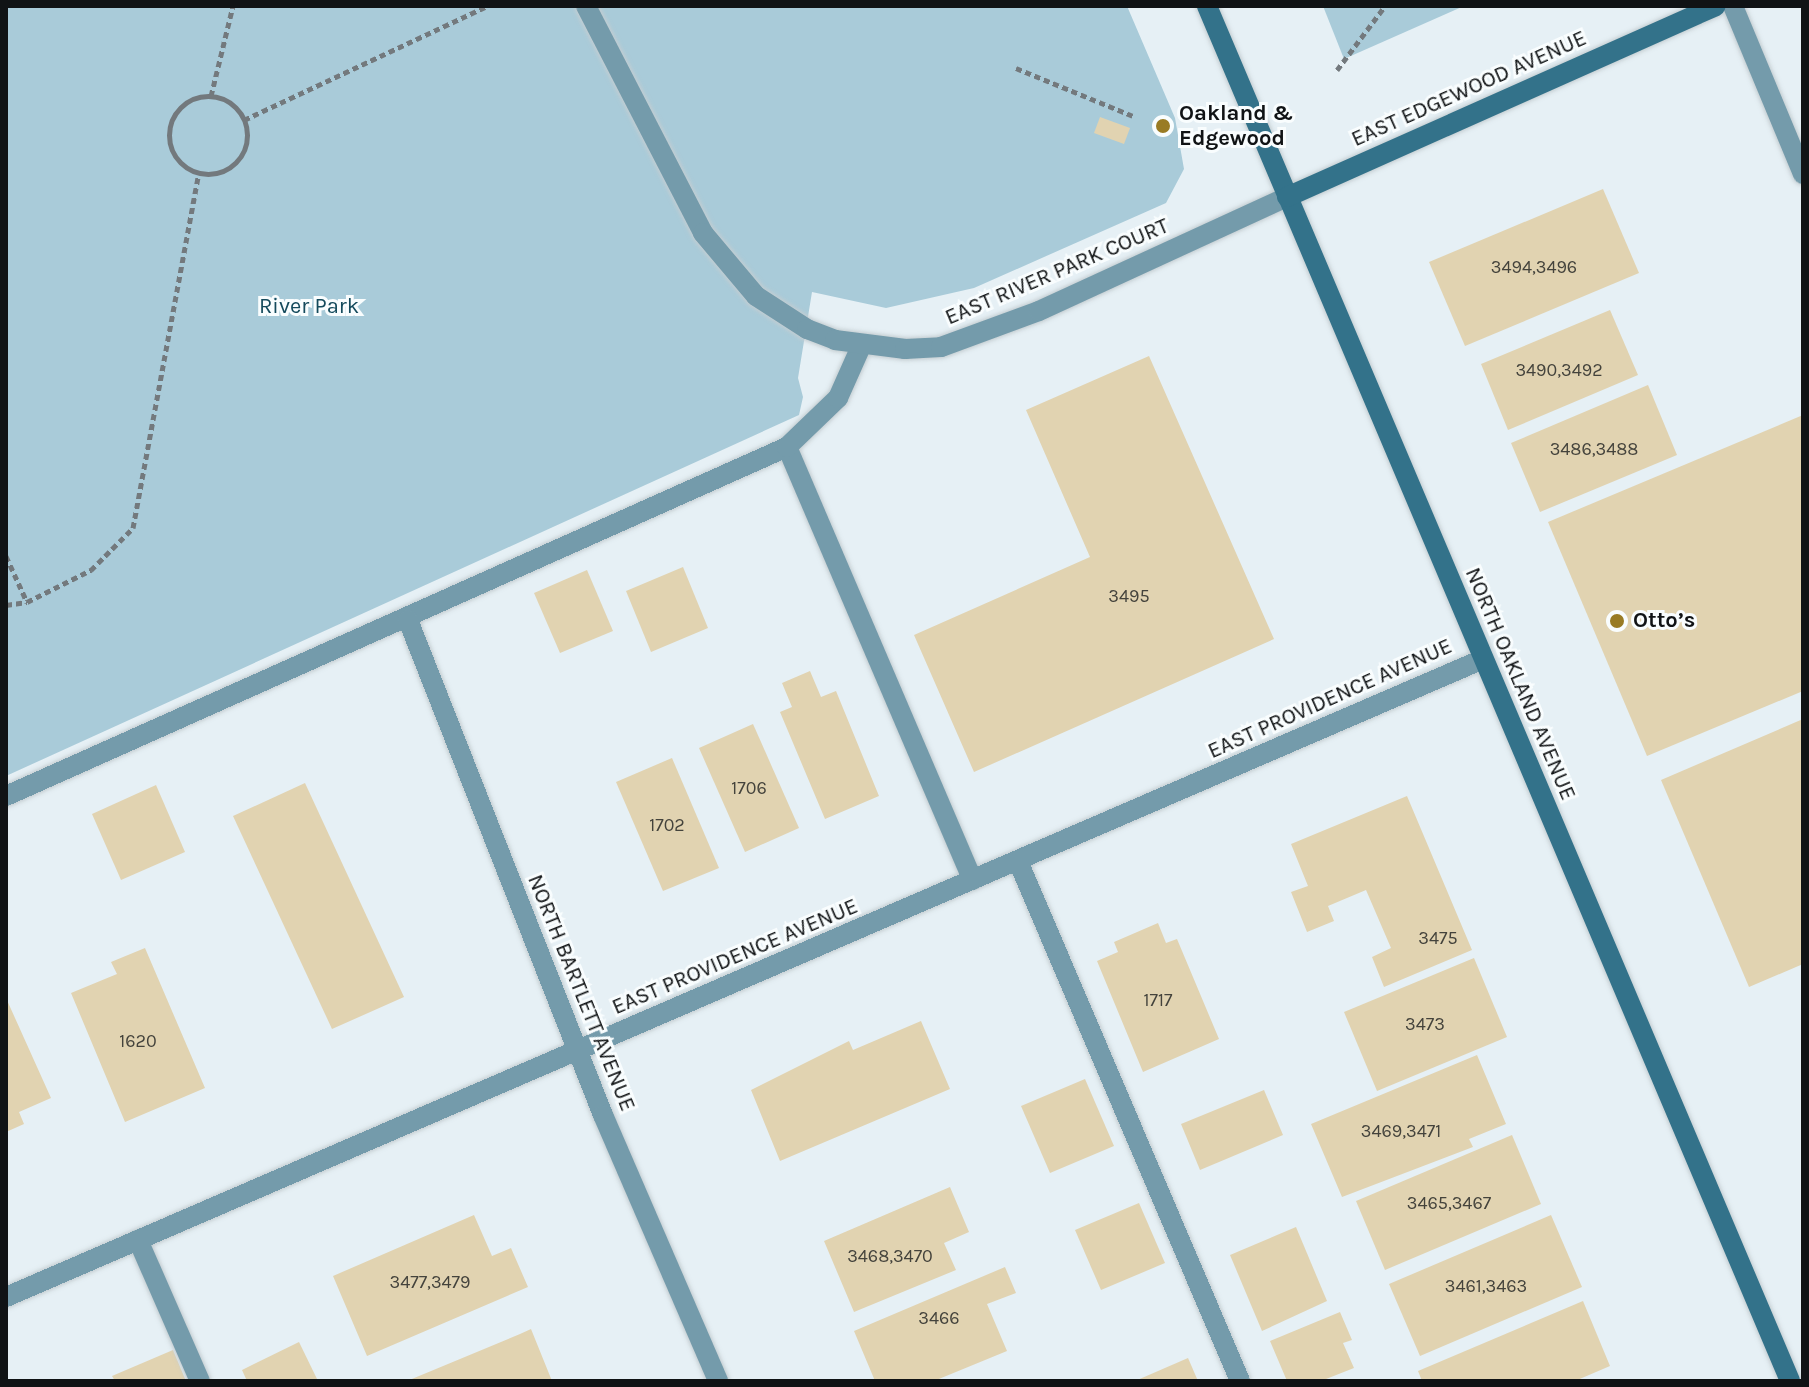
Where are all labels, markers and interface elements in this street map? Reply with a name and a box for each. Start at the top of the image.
street label: EAST EDGEWOOD AVENUE [1347,25,1591,153]
place label: Oakland & Edgewood [1179,100,1293,152]
marker: Oakland & Edgewood [1154,117,1172,135]
street label: EAST RIVER PARK COURT [941,213,1173,331]
house number: 3494,3496 [1491,256,1577,278]
park label: River Park [259,294,359,320]
house number: 3490,3492 [1515,359,1603,381]
house number: 3486,3488 [1550,438,1638,460]
street label: NORTH OAKLAND AVENUE [1459,564,1581,804]
house number: 3495 [1108,585,1150,607]
place label: Otto’s [1633,608,1695,634]
marker: Otto’s [1608,612,1626,630]
street label: EAST PROVIDENCE AVENUE [1204,633,1456,765]
house number: 1706 [731,777,767,799]
house number: 1702 [649,814,685,836]
street label: NORTH BARTLETT AVENUE [521,871,641,1115]
street label: EAST PROVIDENCE AVENUE [608,893,862,1021]
house number: 3475 [1418,927,1458,949]
house number: 1717 [1144,989,1172,1011]
house number: 3473 [1405,1013,1445,1035]
house number: 1620 [119,1030,157,1052]
house number: 3469,3471 [1361,1120,1441,1142]
house number: 3465,3467 [1407,1192,1491,1214]
house number: 3468,3470 [847,1245,933,1267]
house number: 3477,3479 [390,1271,470,1293]
house number: 3461,3463 [1445,1275,1527,1297]
house number: 3466 [918,1307,960,1329]

